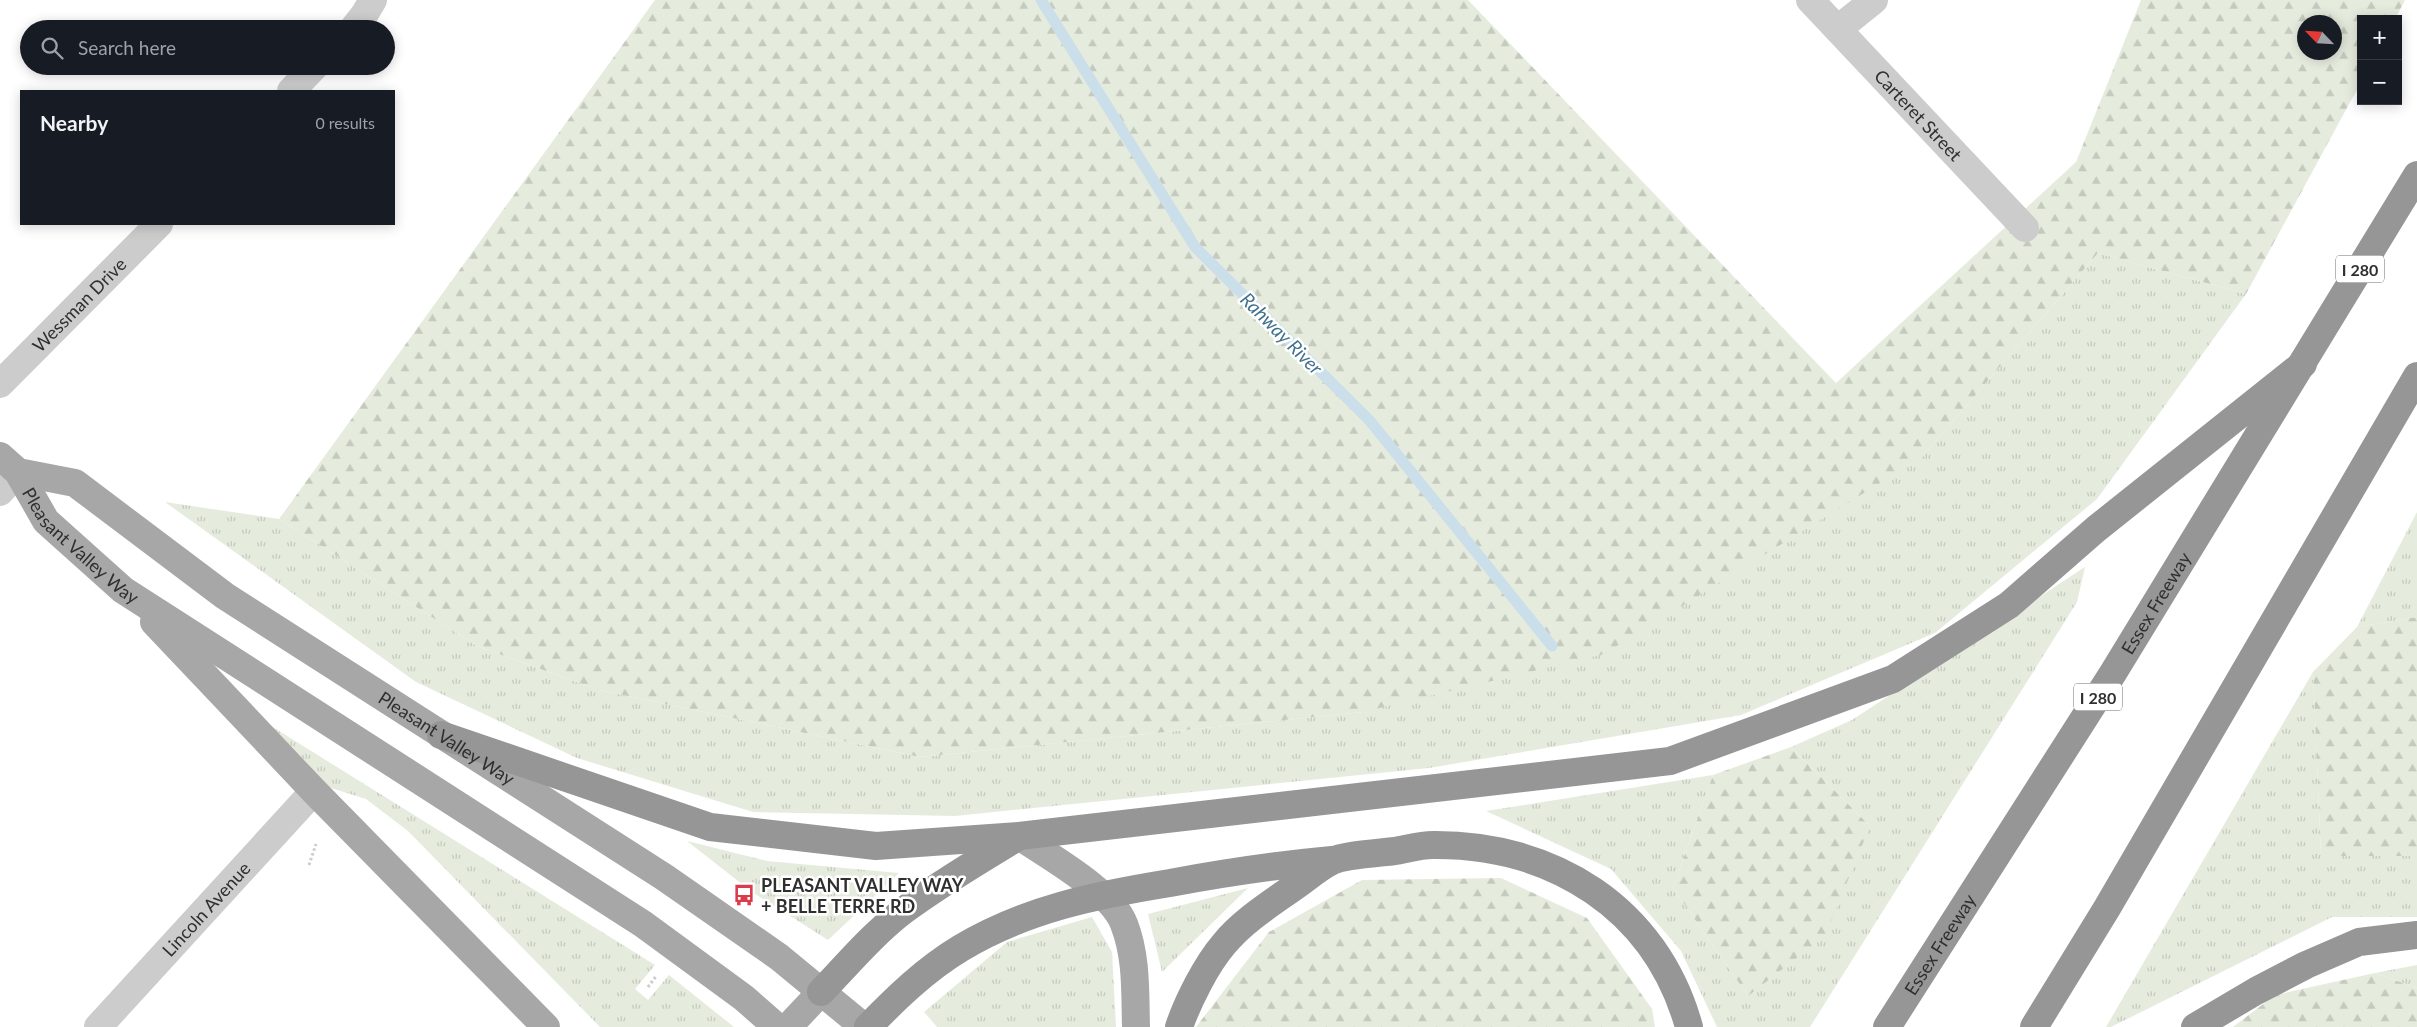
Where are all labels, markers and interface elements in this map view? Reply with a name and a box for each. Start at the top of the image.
north arrow [2297,15,2342,60]
map controls [2357,15,2402,105]
button: + [2357,15,2402,60]
search box [20,20,395,75]
icon: search [38,34,66,62]
text: Search here [78,36,176,59]
button: − [2357,60,2402,105]
street label: Carteret Street [1870,65,1967,166]
text: Nearby [40,110,108,135]
text: 0 results [315,113,375,132]
street label: Wessman Drive [27,253,130,356]
road number: I 280 [2336,255,2384,282]
water label: Rahway River [1236,287,1328,379]
street label: Pleasant Valley Way [18,483,144,609]
street label: Essex Freeway [2116,547,2196,658]
road number: I 280 [2074,684,2122,710]
street label: Pleasant Valley Way [375,686,519,790]
street label: Lincoln Avenue [157,857,255,961]
place label: PLEASANT VALLEY WAY + BELLE TERRE RD [761,874,964,917]
bus stop icon: PLEASANT VALLEY WAY + BELLE TERRE RD [731,882,757,908]
street label: Essex Freeway [1899,889,1980,999]

